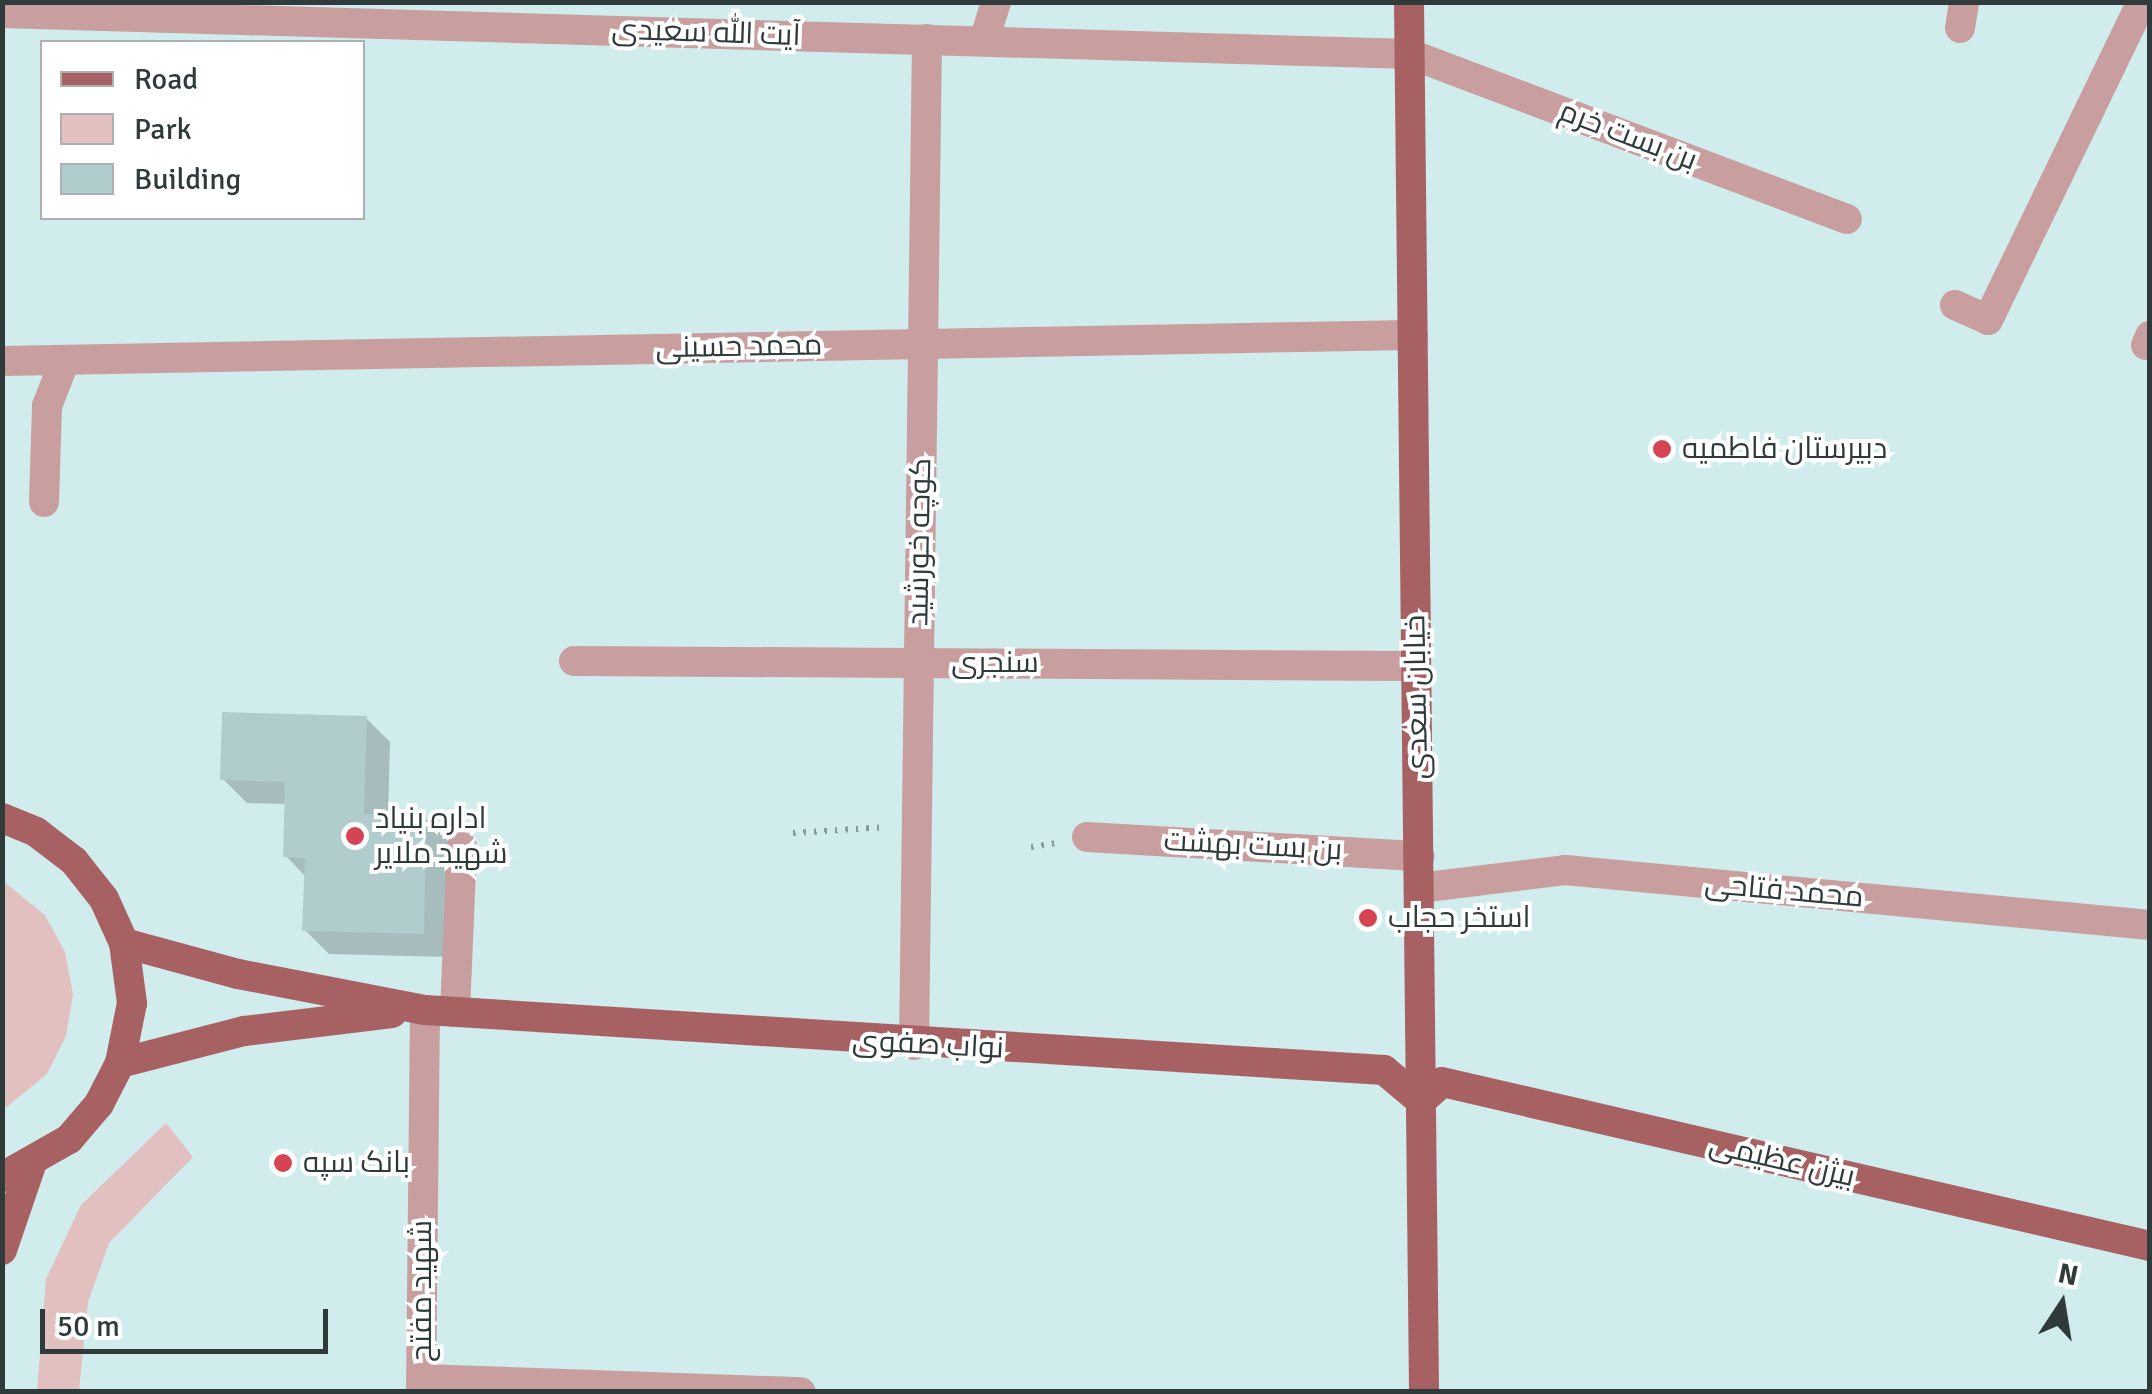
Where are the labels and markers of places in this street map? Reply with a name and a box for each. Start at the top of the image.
place label: دبیرستان فاطمیه [1682,431,1887,467]
marker: دبیرستان فاطمیه [1651,438,1673,460]
place label: اداره بنیاد شهید ملایر [375,801,507,872]
marker: اداره بنیاد شهید ملایر [344,825,366,847]
place label: استخر حجاب [1388,900,1531,936]
marker: استخر حجاب [1357,907,1379,929]
place label: بانک سپه [303,1145,410,1181]
marker: بانک سپه [272,1152,294,1174]

